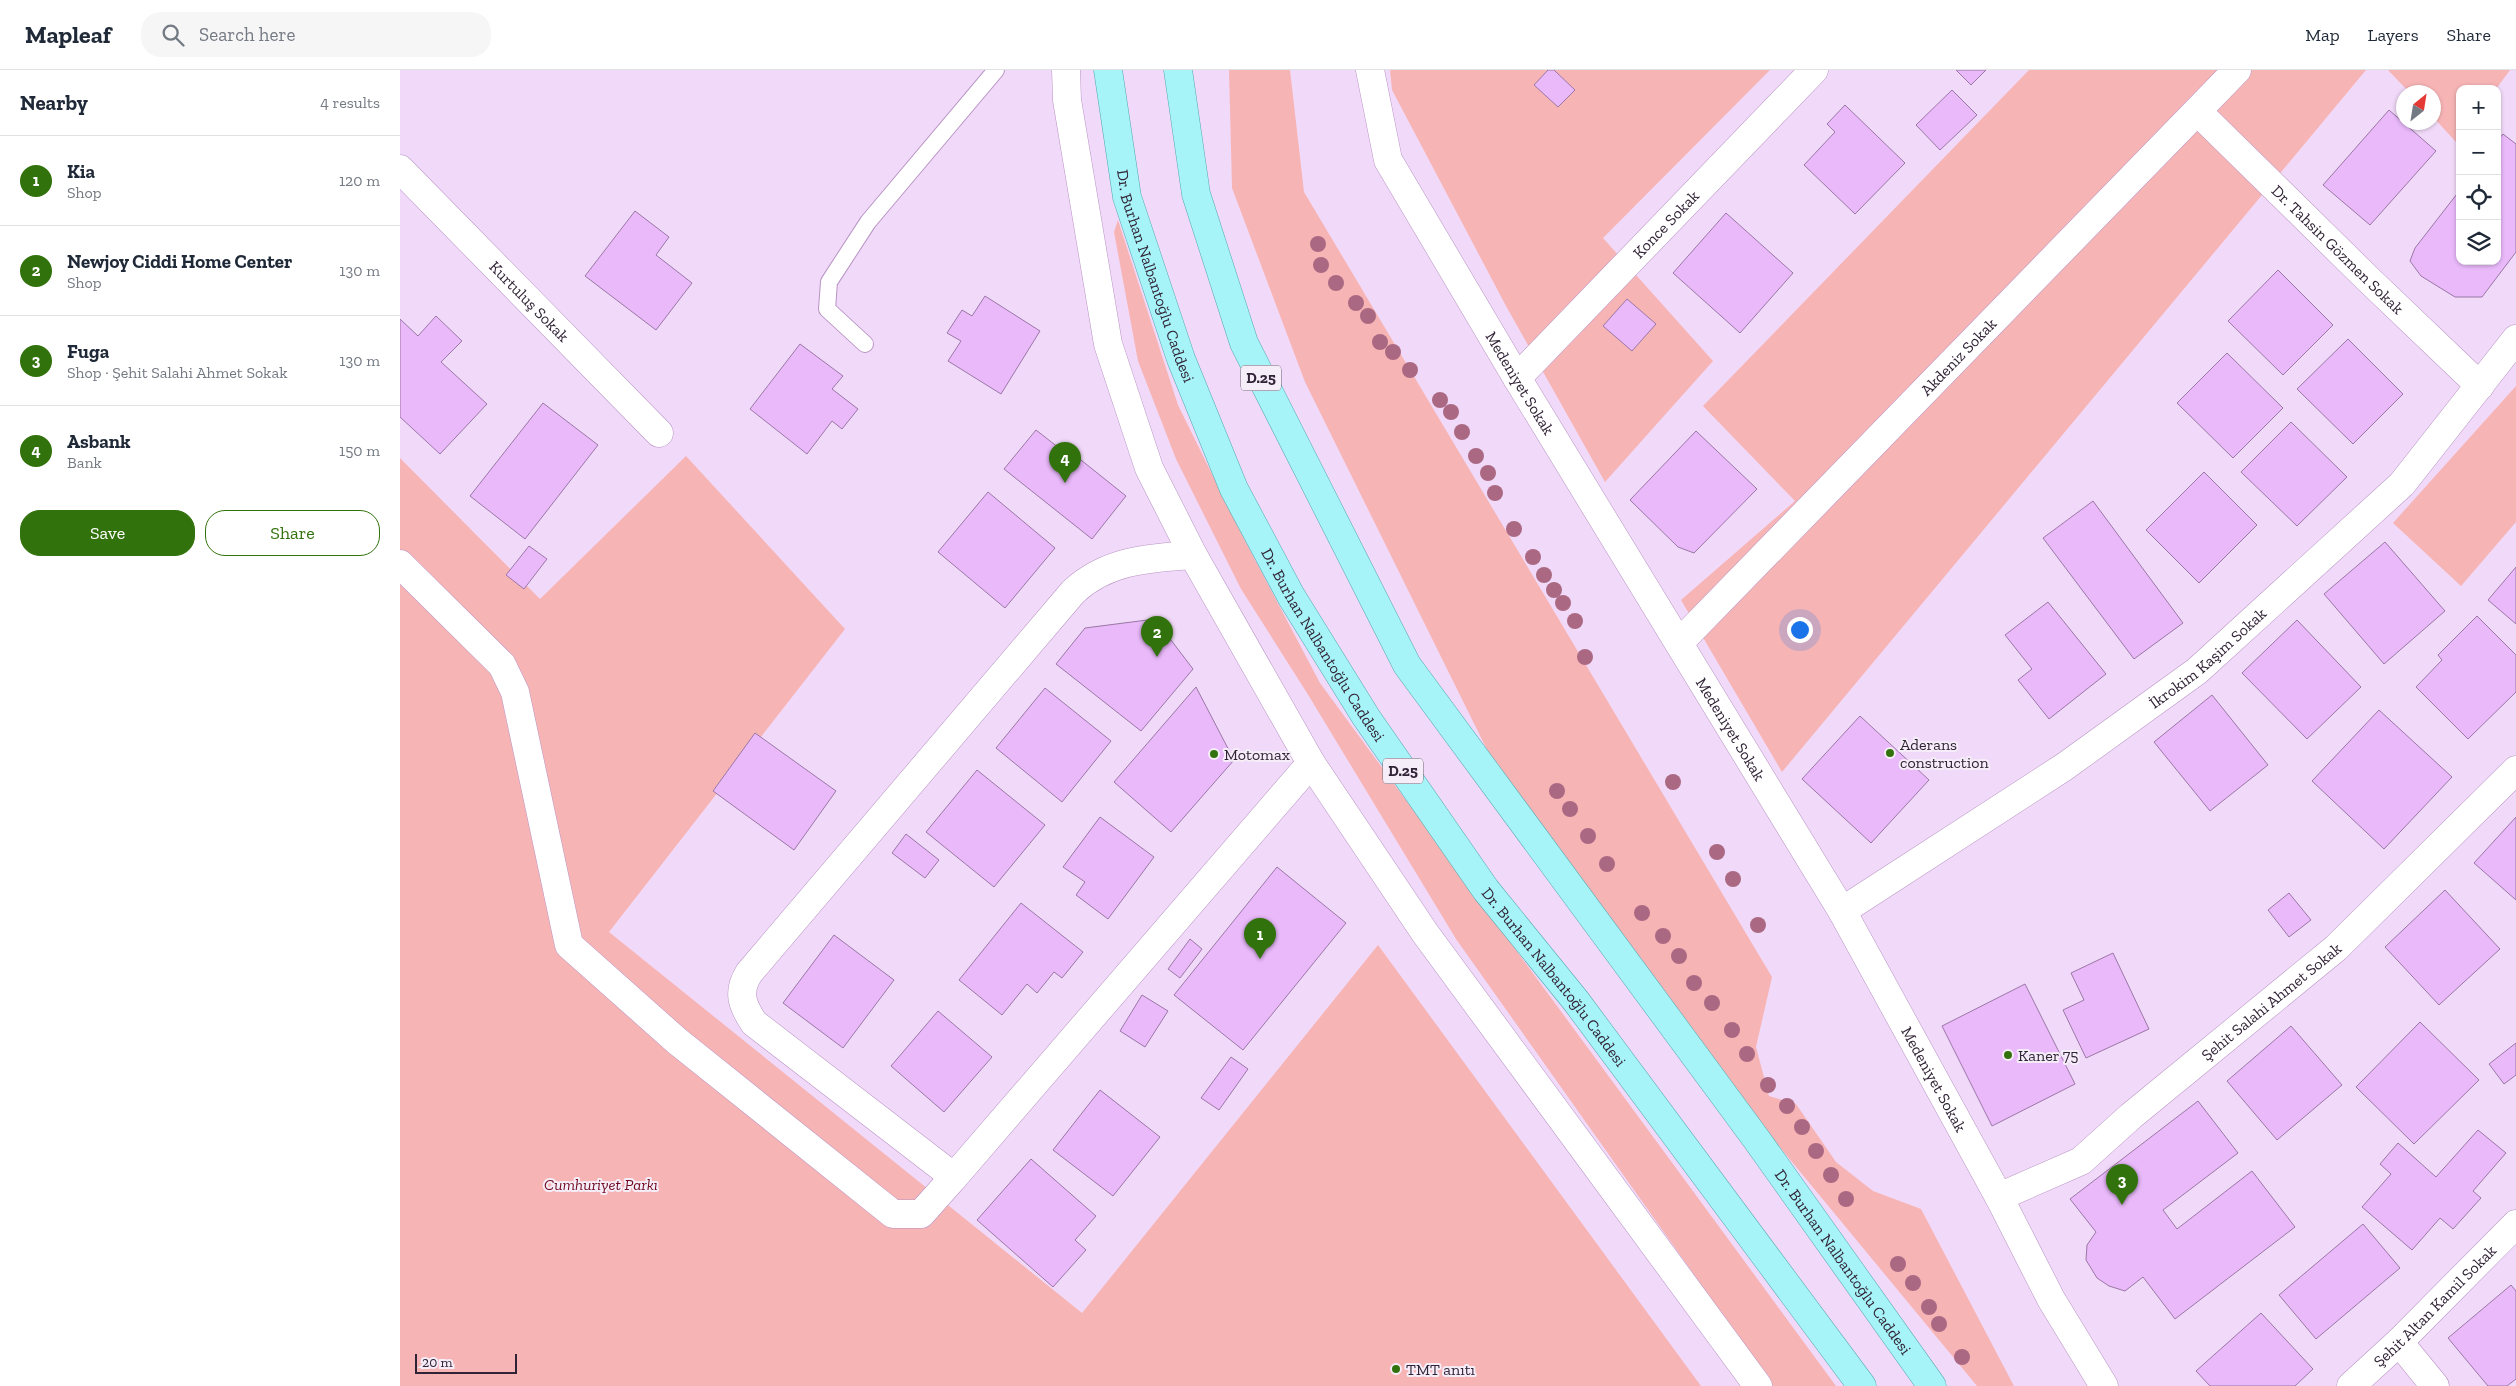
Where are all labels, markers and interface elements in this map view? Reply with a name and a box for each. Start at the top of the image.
search box [141,12,491,57]
text: Mapleaf [25,20,111,49]
icon: search [159,21,187,49]
text: Search here [199,23,295,46]
text: Map [2305,24,2340,46]
text: Layers [2368,24,2419,46]
text: Share [2447,24,2491,46]
north arrow [2396,85,2441,130]
map controls [2456,85,2501,265]
button: + [2456,85,2501,130]
text: Nearby [20,90,88,115]
text: 4 results [320,93,380,112]
button: − [2456,130,2501,175]
text: Kia [67,160,95,183]
street label: Dr. Burhan Nalbantoğlu Caddesi [1113,168,1199,386]
text: 1 [33,171,39,190]
text: 120 m [339,171,380,190]
button: locate [2456,175,2501,220]
street label: Dr. Tahsin Gözmen Sokak [2268,181,2408,319]
text: Shop [67,183,102,202]
street label: Konce Sokak [1629,186,1703,262]
button: layers [2456,220,2501,265]
text: Newjoy Ciddi Home Center [67,250,292,273]
street label: Kurtuluş Sokak [485,257,574,346]
text: 2 [32,261,40,280]
text: 130 m [339,261,380,280]
text: Shop [67,273,102,292]
street label: Akdeniz Sokak [1917,314,2001,399]
street label: Medeniyet Sokak [1482,328,1559,439]
text: Fuga [67,340,109,363]
text: 3 [32,351,40,370]
text: 130 m [339,351,380,370]
text: Shop · Şehit Salahi Ahmet Sokak [67,363,287,382]
road number: D.25 [1241,366,1281,390]
text: Asbank [67,430,131,453]
text: 4 [31,441,41,460]
text: 150 m [339,441,380,460]
pin: 4 [1049,442,1081,483]
text: Bank [67,453,102,472]
button: Save [20,510,195,556]
button: Share [205,510,380,556]
street label: Dr. Burhan Nalbantoğlu Caddesi [1257,545,1389,745]
street label: İkrokim Kaşim Sokak [2145,603,2271,712]
pin: 2 [1141,616,1173,657]
your location [1787,617,1813,643]
street label: Medeniyet Sokak [1692,674,1769,785]
place label: Aderans construction [1900,735,1989,772]
place label: Motomax [1224,745,1290,764]
marker: Aderans construction [1884,747,1896,759]
marker: Motomax [1208,748,1220,760]
road number: D.25 [1383,758,1423,784]
street label: Dr. Burhan Nalbantoğlu Caddesi [1478,884,1630,1071]
pin: 1 [1244,918,1276,959]
street label: Şehit Salahi Ahmet Sokak [2198,938,2346,1064]
street label: Medeniyet Sokak [1897,1023,1971,1136]
place label: Kaner 75 [2018,1046,2079,1065]
marker: Kaner 75 [2002,1049,2014,1061]
pin: 3 [2106,1164,2138,1205]
street label: Dr. Burhan Nalbantoğlu Caddesi [1771,1166,1916,1359]
park label: Cumhuriyet Parkı [544,1175,658,1194]
street label: Şehit Altan Kamil Sokak [2370,1240,2501,1371]
scale bar [415,1351,518,1374]
text: 20 m [422,1354,453,1371]
place label: TMT anıtı [1406,1360,1476,1379]
marker: TMT anıtı [1390,1363,1402,1375]

